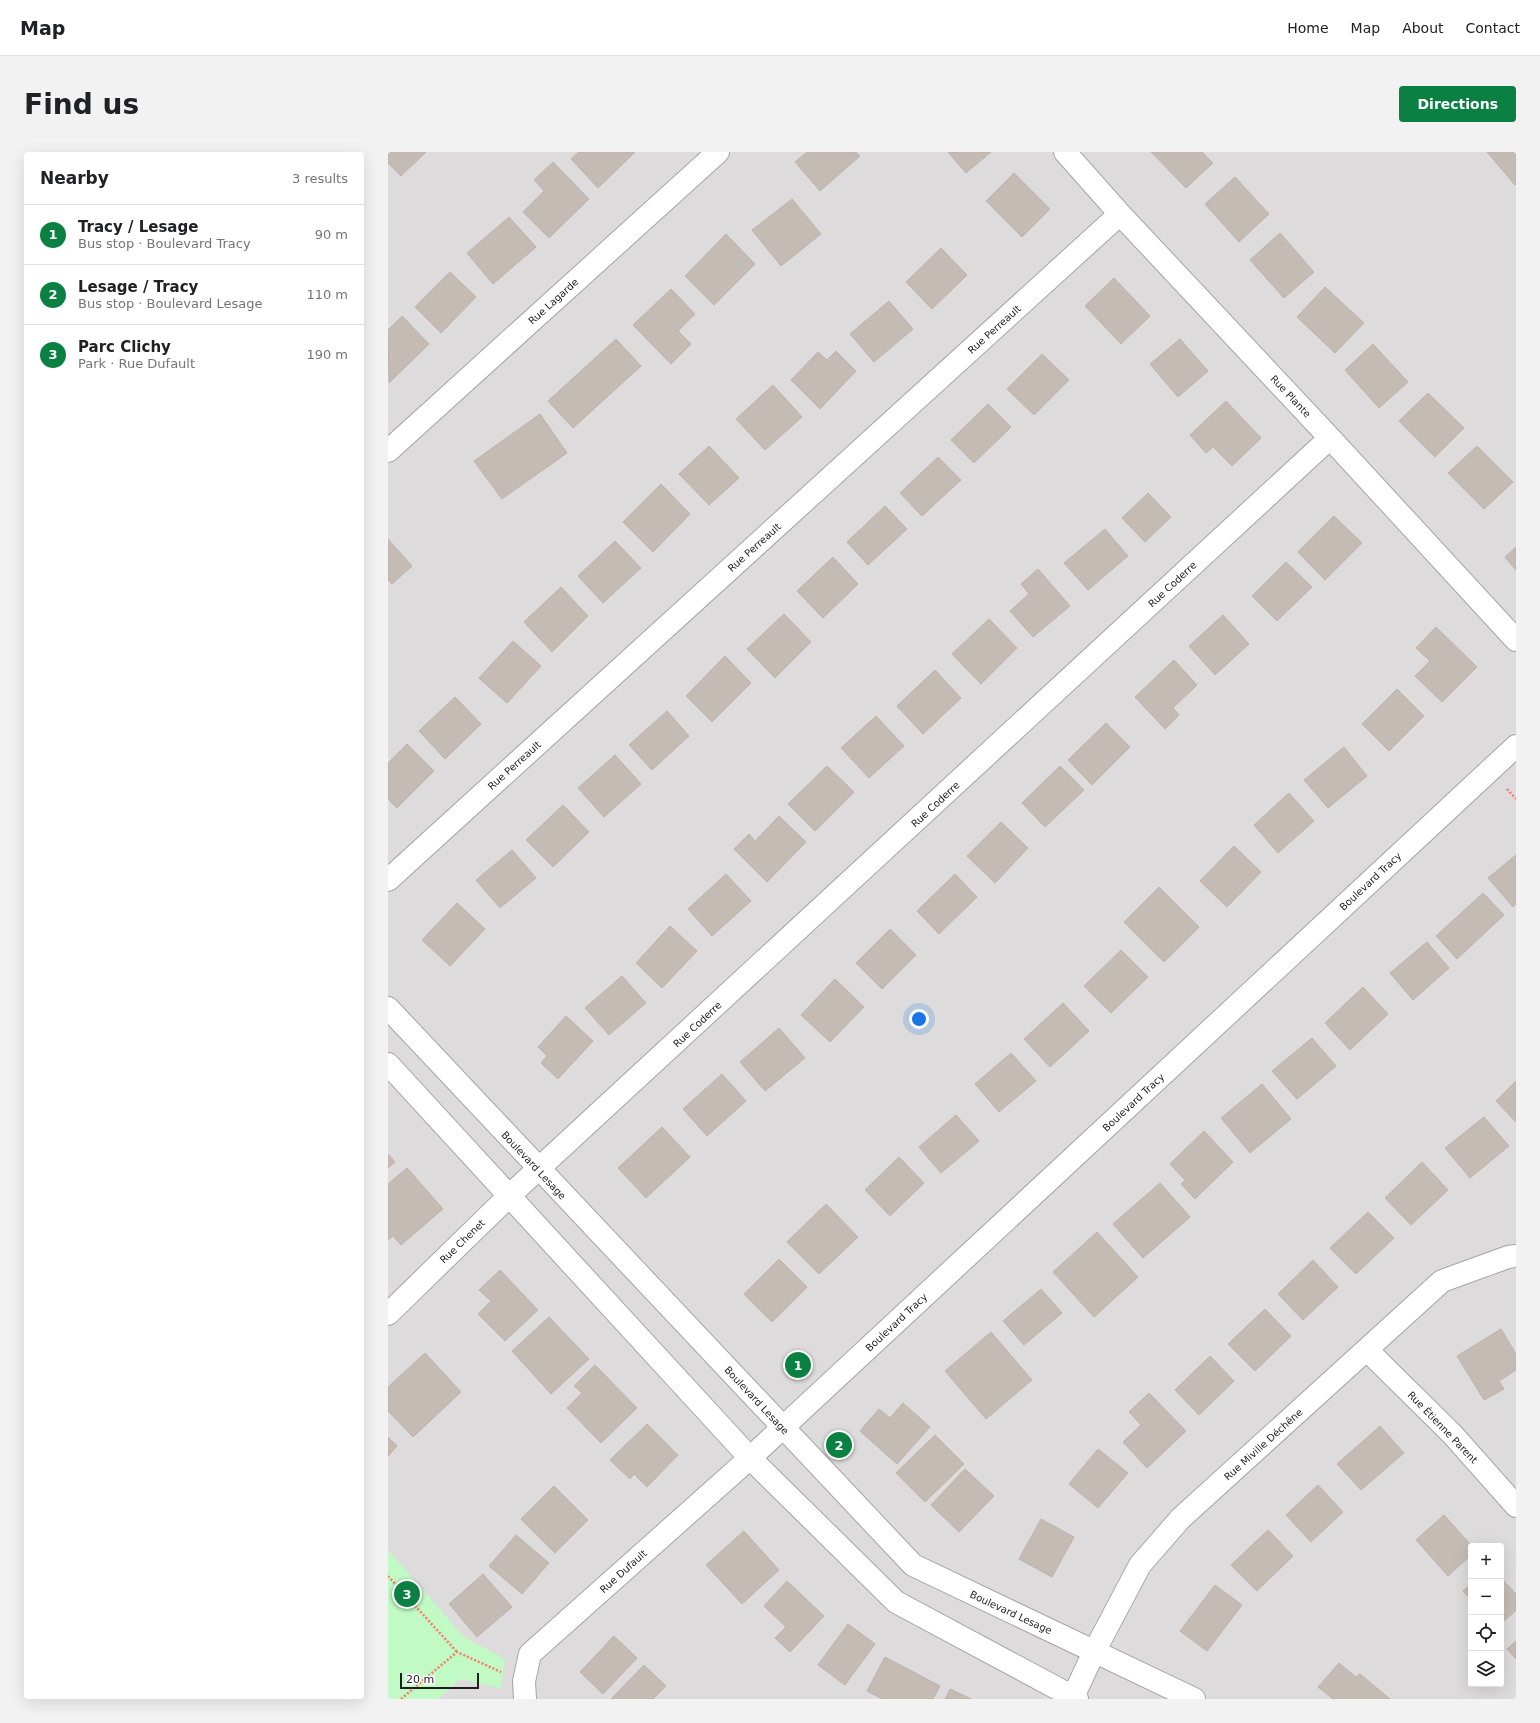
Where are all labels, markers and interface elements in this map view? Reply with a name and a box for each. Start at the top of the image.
text: Map [20,17,65,39]
text: Home [1287,20,1329,36]
text: Map [1351,20,1380,36]
text: About [1402,20,1444,36]
text: Contact [1466,20,1520,36]
button: Directions [1399,86,1516,122]
text: Find us [24,88,139,121]
text: Nearby [40,168,109,188]
text: 3 results [292,171,348,186]
text: Tracy / Lesage [78,218,198,236]
text: 1 [48,227,58,242]
text: 90 m [315,227,348,242]
text: Bus stop · Boulevard Tracy [78,236,251,251]
street label: Rue Lagarde [526,276,580,326]
text: Lesage / Tracy [78,278,198,296]
text: 2 [48,287,58,302]
text: 110 m [306,287,348,302]
text: Bus stop · Boulevard Lesage [78,296,262,311]
street label: Rue Perreault [966,303,1023,356]
text: Parc Clichy [78,338,171,356]
text: 3 [48,347,58,362]
text: 190 m [306,347,348,362]
text: Park · Rue Dufault [78,356,195,371]
street label: Rue Plante [1268,373,1313,420]
street label: Rue Perreault [726,521,783,574]
street label: Rue Coderre [1146,559,1199,609]
street label: Rue Perreault [486,739,543,792]
street label: Rue Coderre [909,779,962,829]
street label: Boulevard Tracy [1337,850,1403,913]
street label: Rue Coderre [671,999,724,1049]
your location [909,1009,929,1029]
street label: Boulevard Tracy [1100,1071,1166,1134]
street label: Boulevard Lesage [499,1129,568,1202]
street label: Rue Chenet [438,1217,487,1265]
street label: Boulevard Tracy [863,1291,929,1354]
pin: 1 [785,1350,811,1380]
street label: Boulevard Lesage [722,1364,791,1437]
street label: Rue Étienne Parent [1406,1389,1480,1466]
street label: Rue Miville Déchêne [1222,1406,1305,1482]
pin: 2 [826,1430,852,1460]
map controls [1468,1543,1504,1687]
button: + [1468,1543,1504,1579]
street label: Rue Dufault [598,1548,649,1595]
pin: 3 [394,1579,420,1609]
button: − [1468,1579,1504,1615]
street label: Boulevard Lesage [968,1589,1054,1636]
button: locate [1468,1615,1504,1651]
button: layers [1468,1651,1504,1687]
scale bar [400,1671,479,1690]
text: 20 m [406,1673,434,1686]

